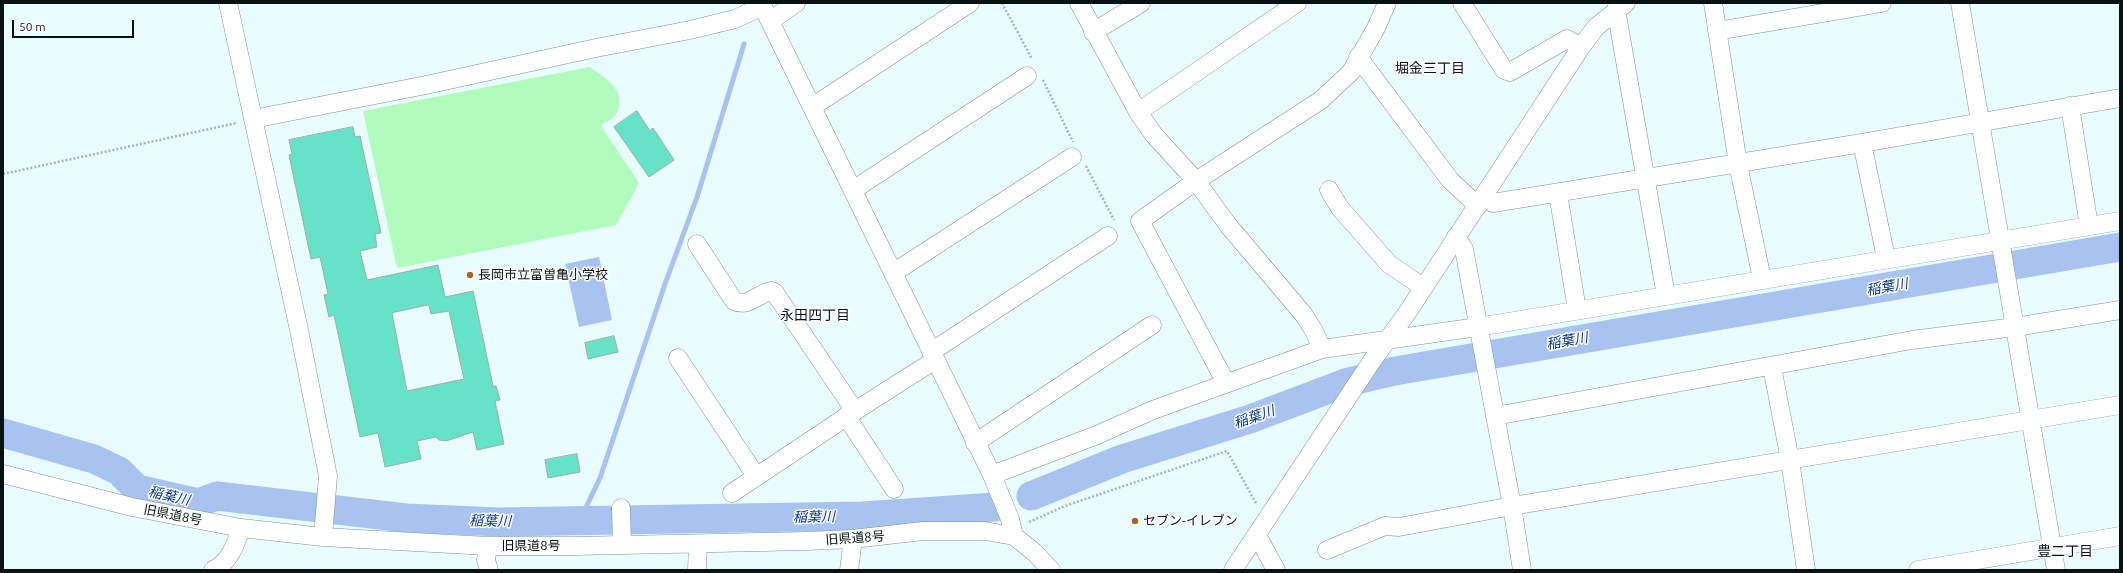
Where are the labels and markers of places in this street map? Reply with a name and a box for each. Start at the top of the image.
place label: 長岡市立富曽亀小学校 [478,267,608,283]
marker: 長岡市立富曽亀小学校 [465,270,475,280]
place label: セブン-イレブン [1143,513,1238,529]
marker: セブン-イレブン [1130,516,1140,526]

